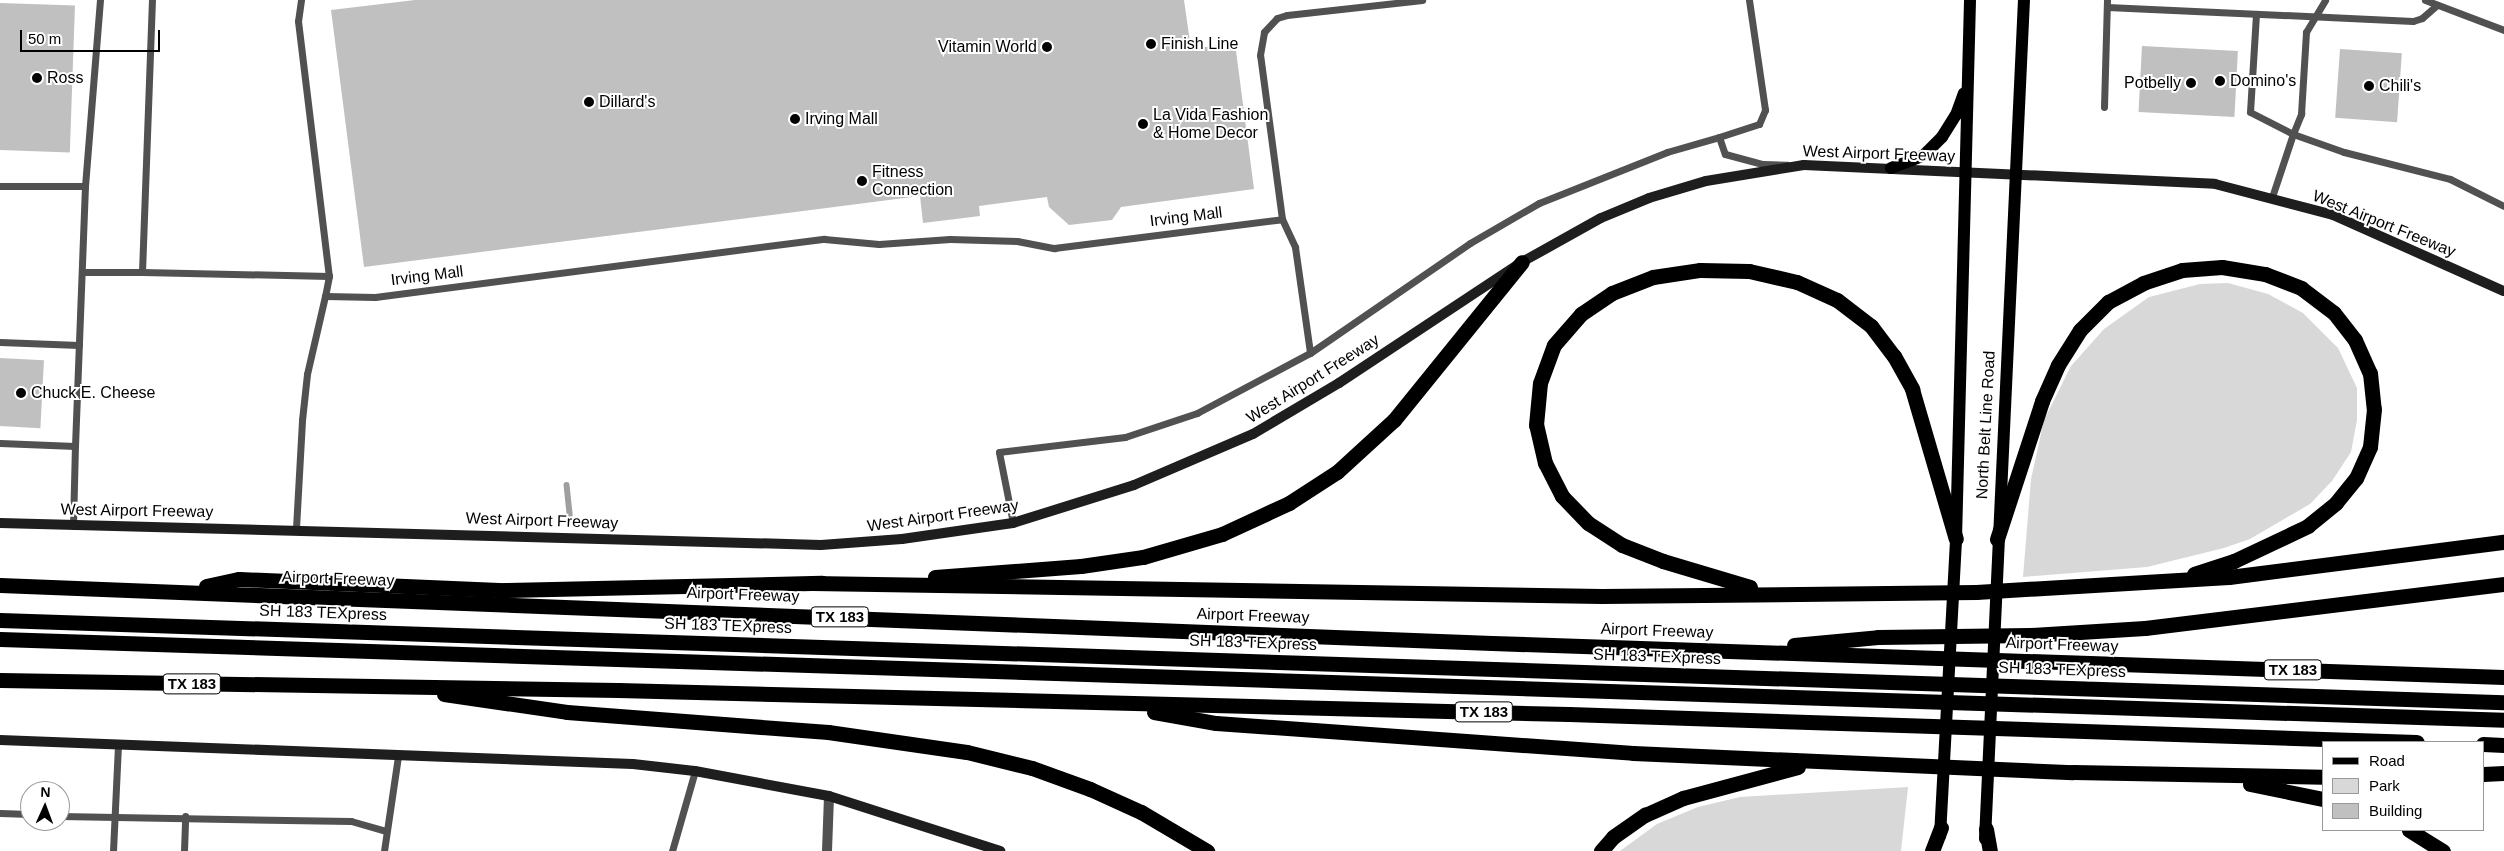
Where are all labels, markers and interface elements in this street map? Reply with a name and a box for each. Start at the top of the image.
scale bar [22,20,162,52]
text: 50 m [28,30,61,47]
place label: Finish Line [1161,34,1238,54]
place label: Vitamin World [938,37,1037,57]
marker: Finish Line [1145,38,1157,50]
marker: Vitamin World [1041,41,1053,53]
place label: Ross [47,68,83,88]
place label: Domino's [2230,71,2296,91]
marker: Ross [31,72,43,84]
place label: Potbelly [2124,73,2181,93]
marker: Domino's [2214,75,2226,87]
place label: Chili's [2379,76,2421,96]
marker: Potbelly [2185,77,2197,89]
marker: Chili's [2363,80,2375,92]
place label: Dillard's [599,92,655,112]
marker: Dillard's [583,96,595,108]
place label: La Vida Fashion & Home Decor [1153,105,1268,143]
place label: Irving Mall [805,109,878,129]
marker: Irving Mall [789,113,801,125]
marker: La Vida Fashion & Home Decor [1137,118,1149,130]
street label: West Airport Freeway [1802,142,1956,166]
place label: Fitness Connection [872,162,953,200]
marker: Fitness Connection [856,175,868,187]
street label: West Airport Freeway [2309,186,2459,262]
street label: Irving Mall [1149,203,1223,231]
street label: Irving Mall [390,262,464,290]
street label: West Airport Freeway [1243,330,1383,428]
street label: North Belt Line Road [1973,350,1999,500]
place label: Chuck E. Cheese [31,383,156,403]
marker: Chuck E. Cheese [15,387,27,399]
street label: West Airport Freeway [866,496,1020,536]
street label: West Airport Freeway [60,500,214,522]
street label: West Airport Freeway [465,509,619,533]
street label: Airport Freeway [281,567,395,591]
street label: Airport Freeway [686,583,800,607]
street label: SH 183 TEXpress [259,601,387,625]
road number: TX 183 [810,604,870,630]
street label: Airport Freeway [1196,604,1310,628]
street label: SH 183 TEXpress [664,614,792,638]
street label: Airport Freeway [1600,619,1714,643]
street label: SH 183 TEXpress [1189,631,1317,655]
street label: Airport Freeway [2005,633,2119,657]
street label: SH 183 TEXpress [1593,645,1721,669]
street label: SH 183 TEXpress [1998,658,2126,682]
road number: TX 183 [2263,658,2323,682]
road number: TX 183 [162,672,222,696]
road number: TX 183 [1454,700,1514,724]
legend [2322,741,2484,831]
text: Road [2369,752,2405,769]
text: Park [2369,777,2400,794]
north arrow [20,781,70,831]
text: N [40,784,51,800]
text: Building [2369,802,2422,819]

